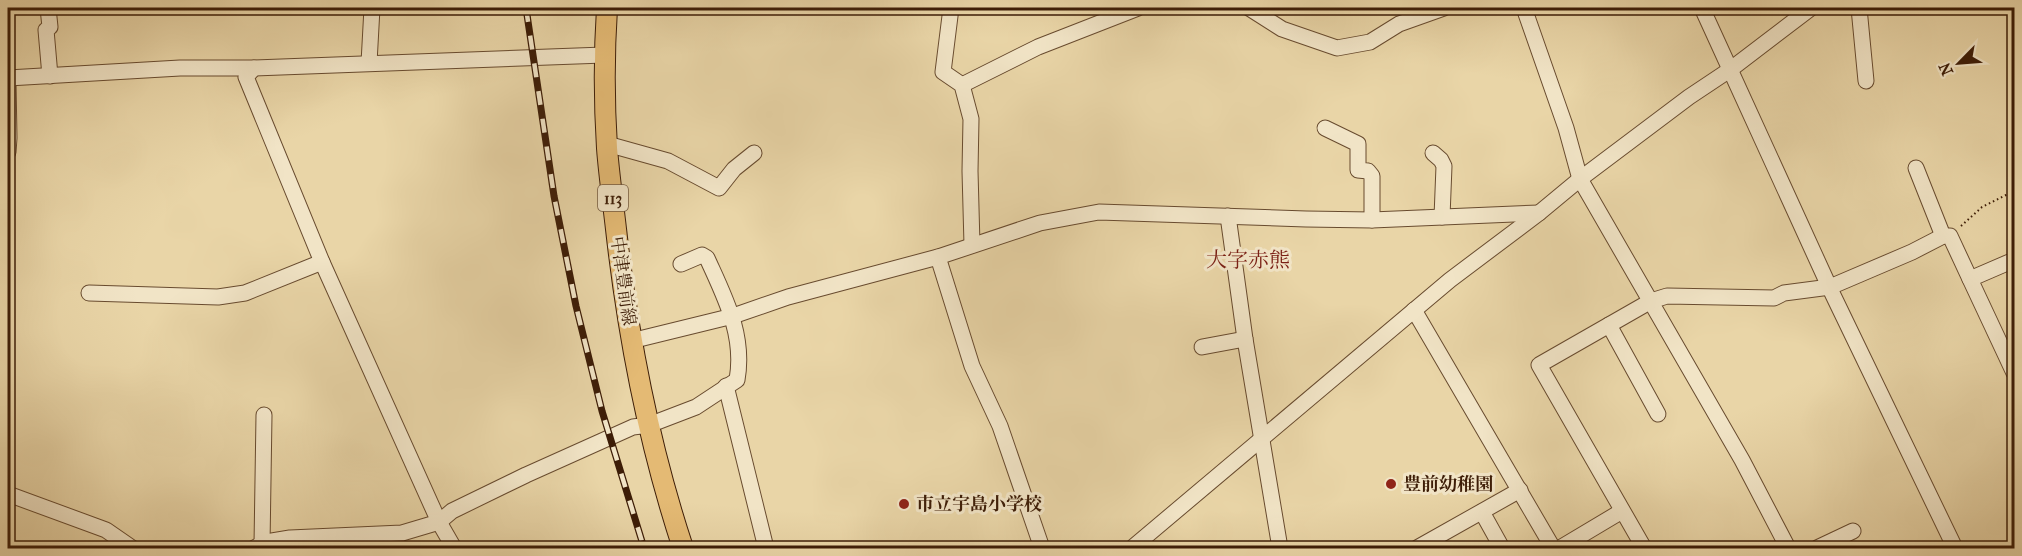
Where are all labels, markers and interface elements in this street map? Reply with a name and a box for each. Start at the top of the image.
north arrow [1929,33,1989,93]
text: N [1934,59,1957,79]
road number: 113 [598,185,628,211]
street label: 中津豊前線 [606,235,640,327]
district label: 大字赤熊 [1206,248,1290,272]
place label: 豊前幼稚園 [1403,474,1493,495]
marker: 豊前幼稚園 [1384,477,1398,491]
place label: 市立宇島小学校 [916,494,1042,515]
marker: 市立宇島小学校 [897,497,911,511]

